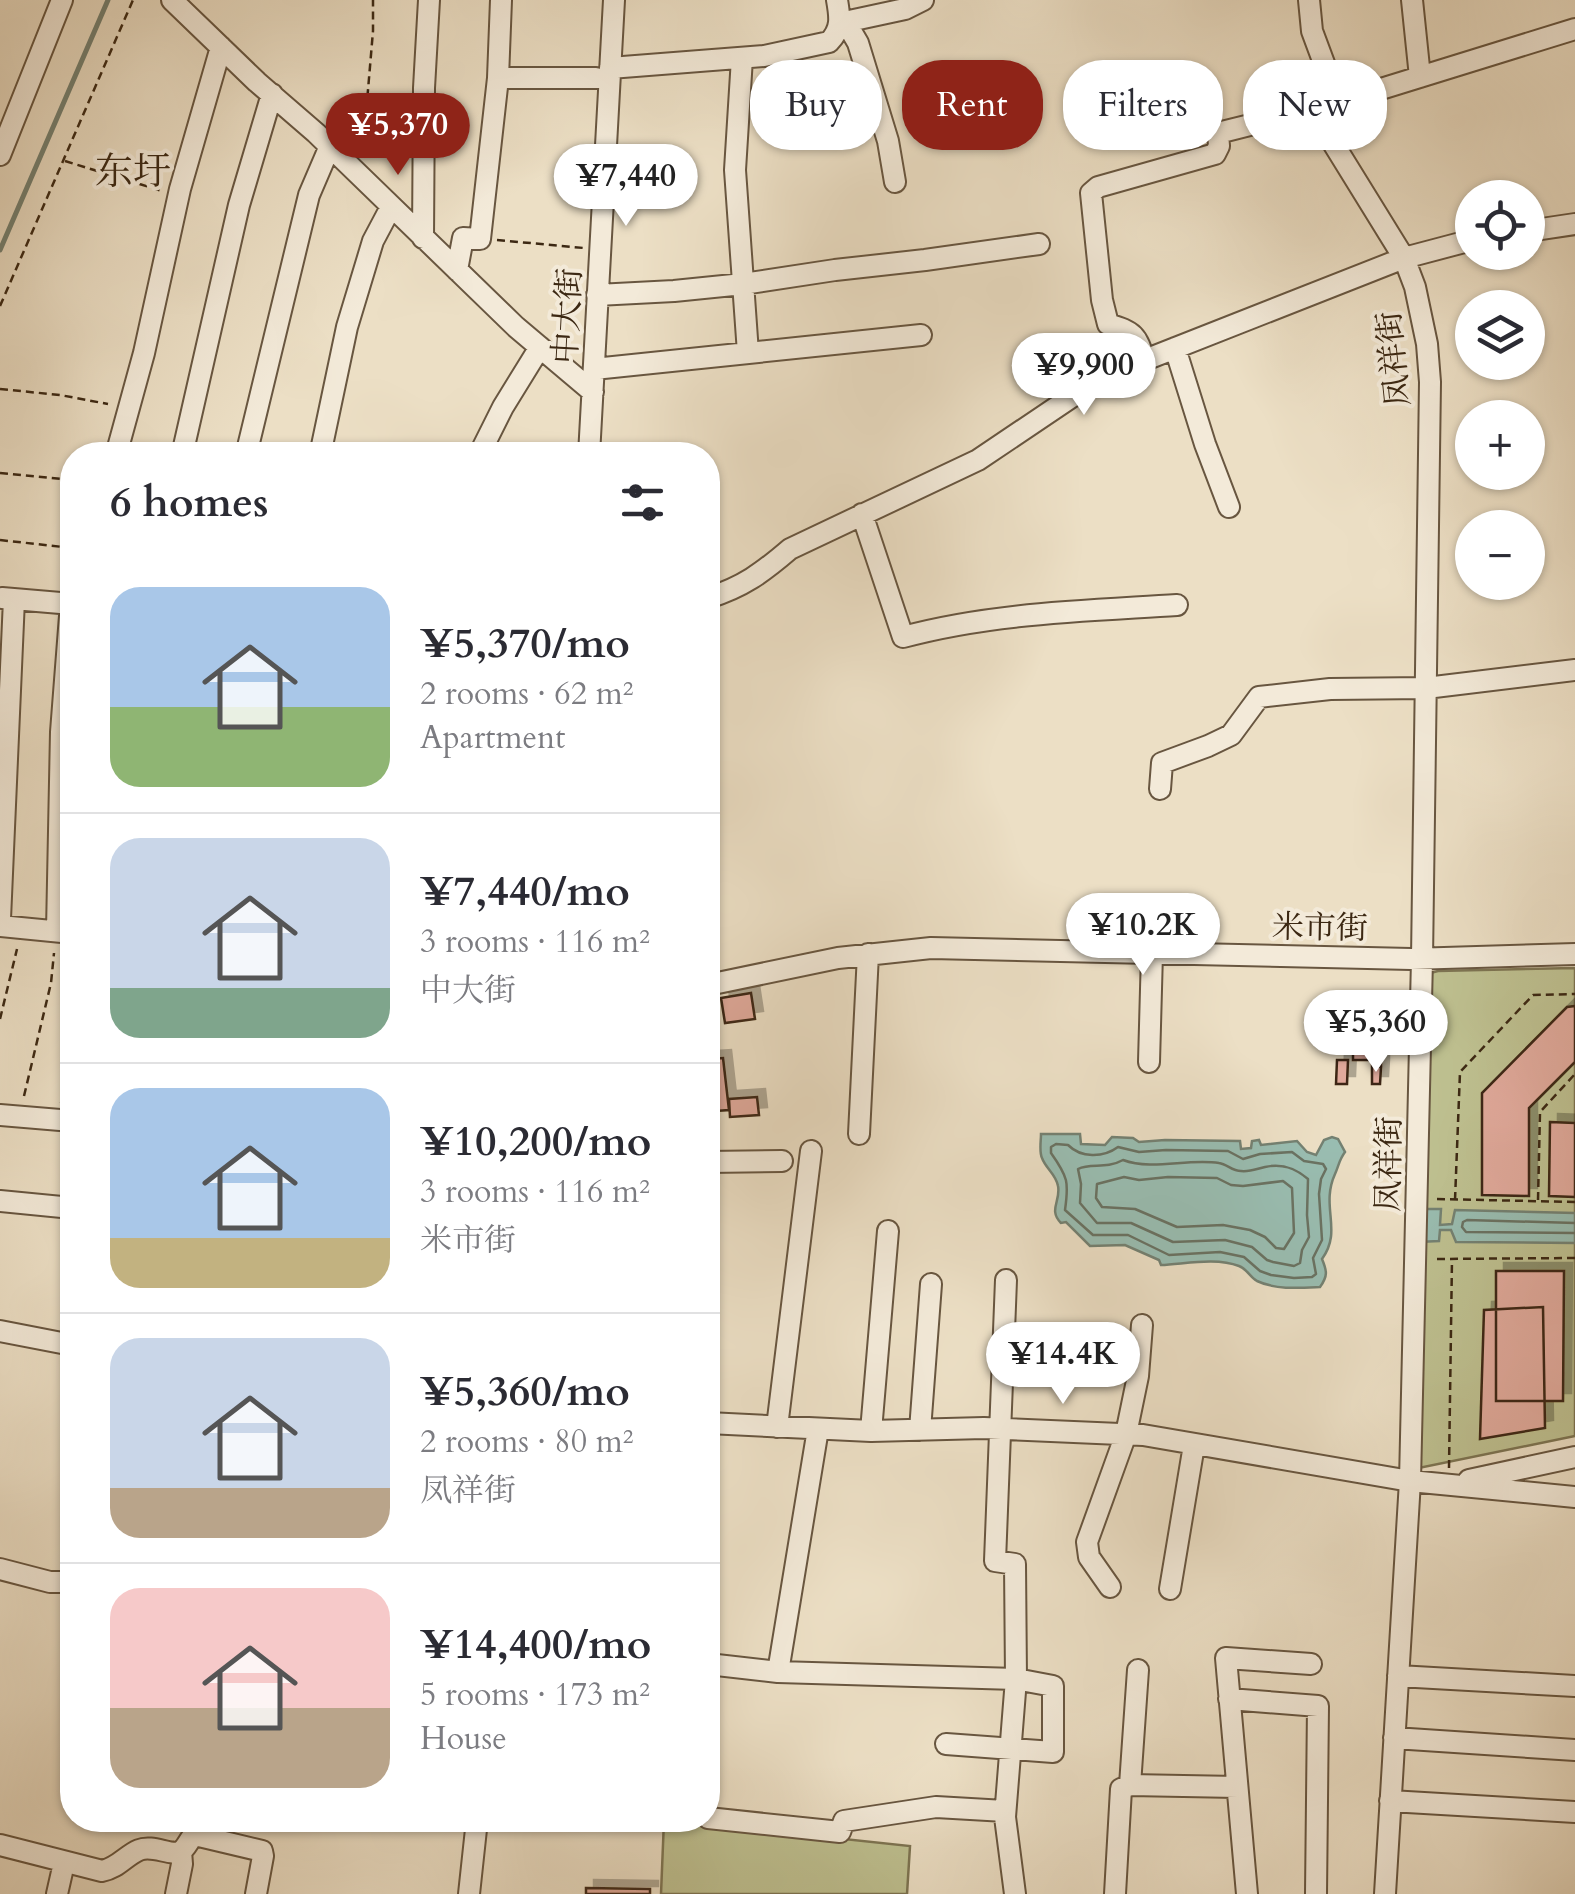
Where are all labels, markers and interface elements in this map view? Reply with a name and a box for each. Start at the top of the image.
chip: Buy [750,60,882,150]
chip: Rent [902,60,1043,150]
chip: Filters [1063,60,1223,150]
chip: New [1243,60,1387,150]
pin: ¥5,370 [317,93,479,178]
text: ¥5,370 [348,103,448,147]
pin: ¥7,440 [545,144,707,229]
district label: 东圩 [95,146,171,198]
text: ¥7,440 [576,154,676,198]
map controls [1455,180,1545,600]
button: locate [1455,180,1545,270]
street label: 中大街 [544,267,592,365]
button: layers [1455,290,1545,380]
street label: 凤祥街 [1367,309,1421,409]
pin: ¥9,900 [1003,333,1165,418]
text: ¥9,900 [1034,343,1134,387]
button: + [1455,400,1545,490]
text: 6 homes [110,474,268,531]
icon: filters [615,475,670,530]
button: − [1455,510,1545,600]
text: ¥5,370/mo [420,615,630,672]
icon: home [190,627,310,747]
text: 2 rooms · 62 m² [420,672,633,716]
text: Apartment [420,716,565,760]
text: ¥7,440/mo [420,863,630,920]
icon: home [190,878,310,998]
pin: ¥10.2K [1062,893,1224,978]
text: ¥10.2K [1088,903,1198,947]
street label: 米市街 [1272,905,1368,951]
text: 3 rooms · 116 m² [420,920,650,964]
text: 中大街 [420,969,516,1013]
pin: ¥5,360 [1295,990,1457,1075]
text: ¥5,360 [1326,1000,1426,1044]
text: ¥10,200/mo [420,1113,651,1170]
street label: 凤祥街 [1366,1116,1412,1212]
icon: home [190,1128,310,1248]
text: 3 rooms · 116 m² [420,1170,650,1214]
text: 米市街 [420,1219,516,1263]
pin: ¥14.4K [982,1322,1144,1407]
text: ¥14.4K [1008,1332,1118,1376]
text: ¥5,360/mo [420,1363,630,1420]
icon: home [190,1378,310,1498]
text: 2 rooms · 80 m² [420,1420,633,1464]
text: 凤祥街 [420,1469,516,1513]
text: ¥14,400/mo [420,1616,651,1673]
icon: home [190,1628,310,1748]
text: 5 rooms · 173 m² [420,1673,650,1717]
text: House [420,1717,507,1761]

